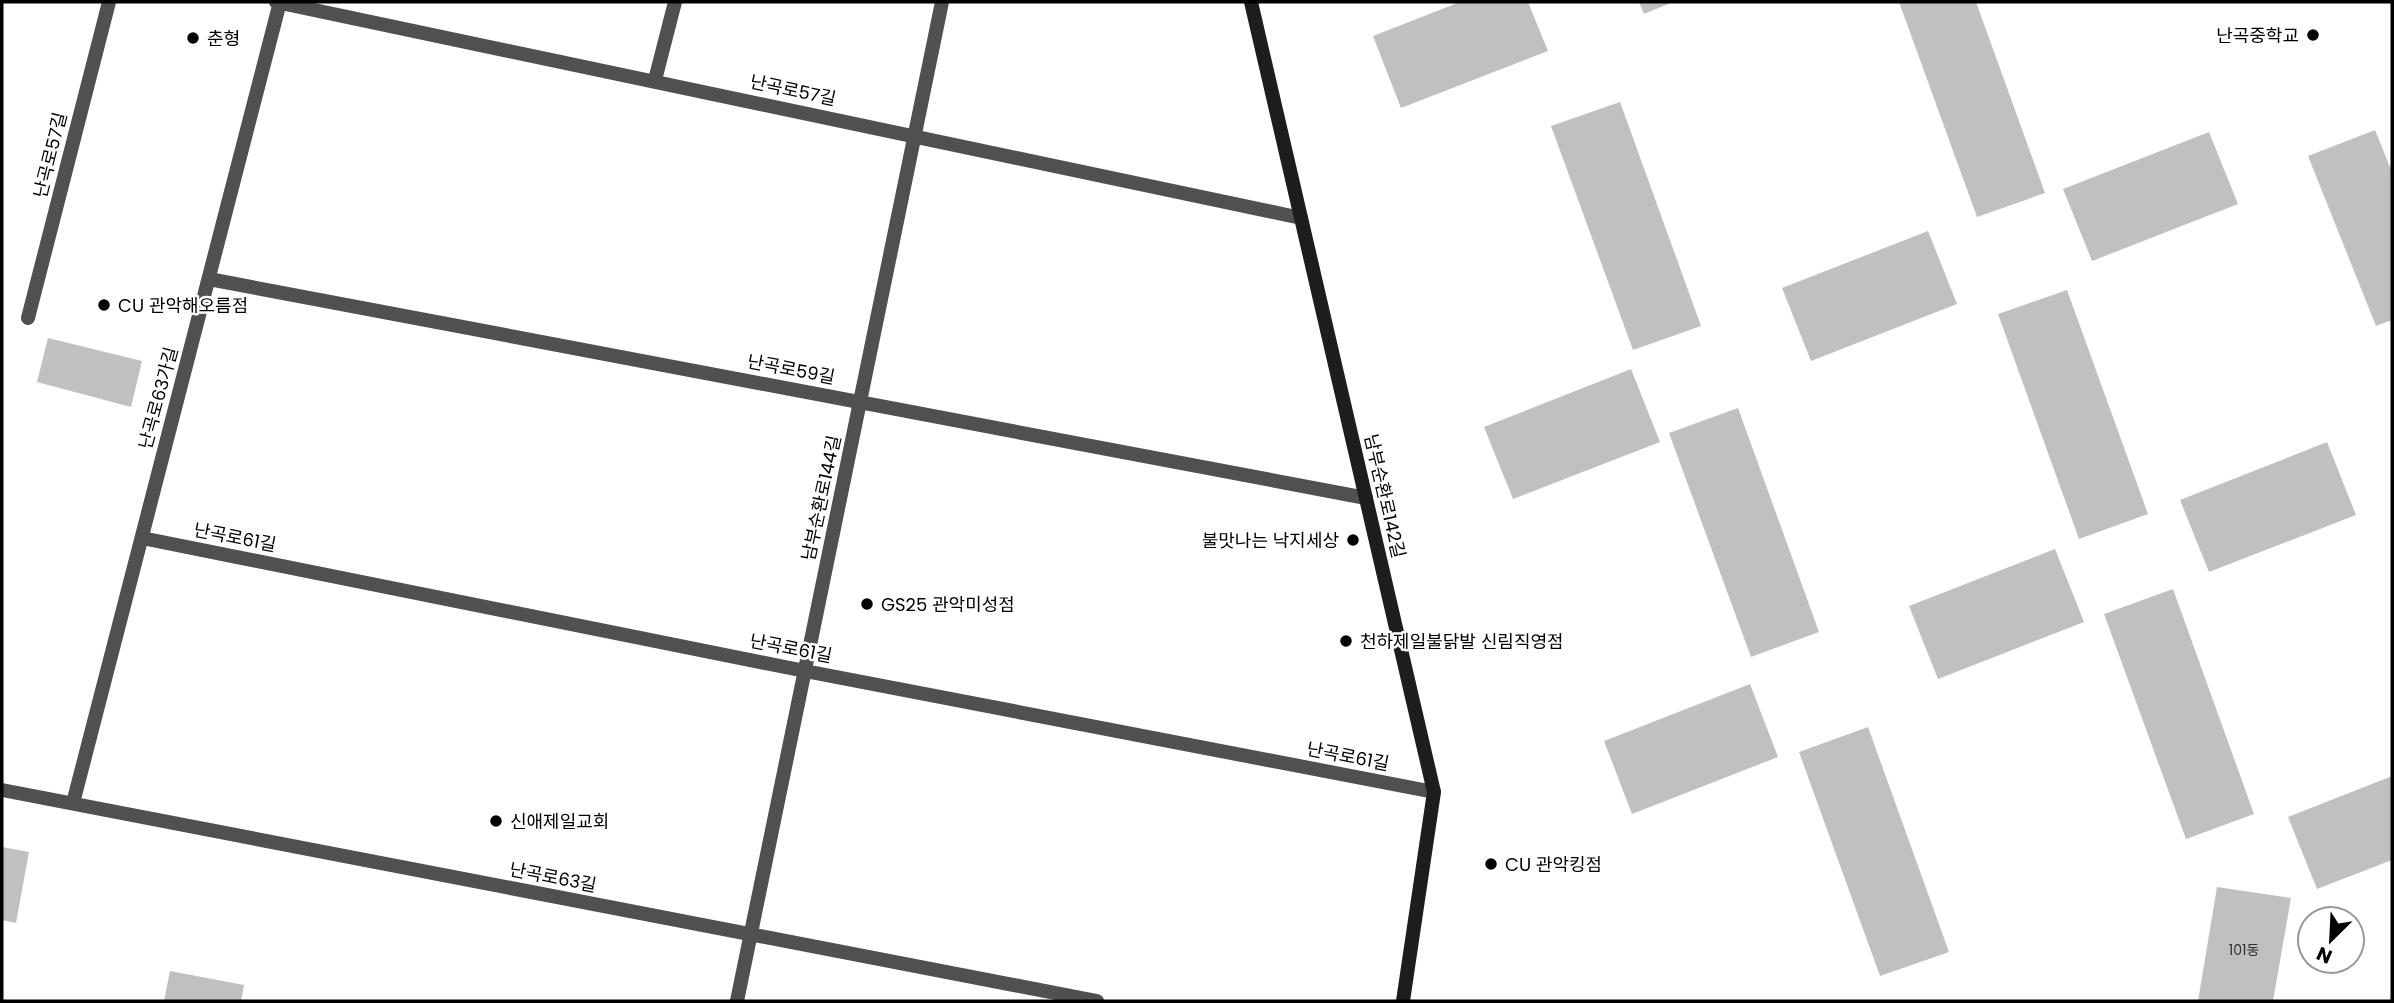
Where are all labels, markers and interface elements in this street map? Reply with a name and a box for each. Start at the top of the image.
place label: 난곡중학교 [2216,23,2299,48]
place label: 춘형 [207,26,240,51]
marker: 난곡중학교 [2305,27,2321,43]
marker: 춘형 [185,30,201,46]
street label: 난곡로57길 [748,69,838,111]
street label: 난곡로57길 [27,110,73,200]
place label: CU 관악해오름점 [118,293,248,318]
marker: CU 관악해오름점 [96,297,112,313]
street label: 난곡로63가길 [132,344,184,452]
street label: 난곡로59길 [745,348,837,390]
street label: 남부순환로142길 [1359,431,1411,561]
street label: 남부순환로144길 [795,433,847,563]
street label: 난곡로61길 [192,517,278,557]
place label: 불맛나는 낙지세상 [1202,528,1339,553]
marker: 불맛나는 낙지세상 [1345,532,1361,548]
place label: GS25 관악미성점 [881,592,1015,617]
marker: GS25 관악미성점 [859,596,875,612]
street label: 난곡로61길 [748,628,834,668]
place label: 천하제일불닭발 신림직영점 [1360,629,1564,654]
marker: 천하제일불닭발 신림직영점 [1338,633,1354,649]
street label: 난곡로61길 [1305,736,1391,776]
place label: 신애제일교회 [510,809,609,834]
marker: 신애제일교회 [488,813,504,829]
place label: CU 관악킹점 [1505,852,1602,877]
street label: 난곡로63길 [507,856,599,898]
marker: CU 관악킹점 [1483,856,1499,872]
north arrow [2296,905,2366,975]
house number: 101동 [2229,940,2259,960]
text: N [2312,940,2336,970]

